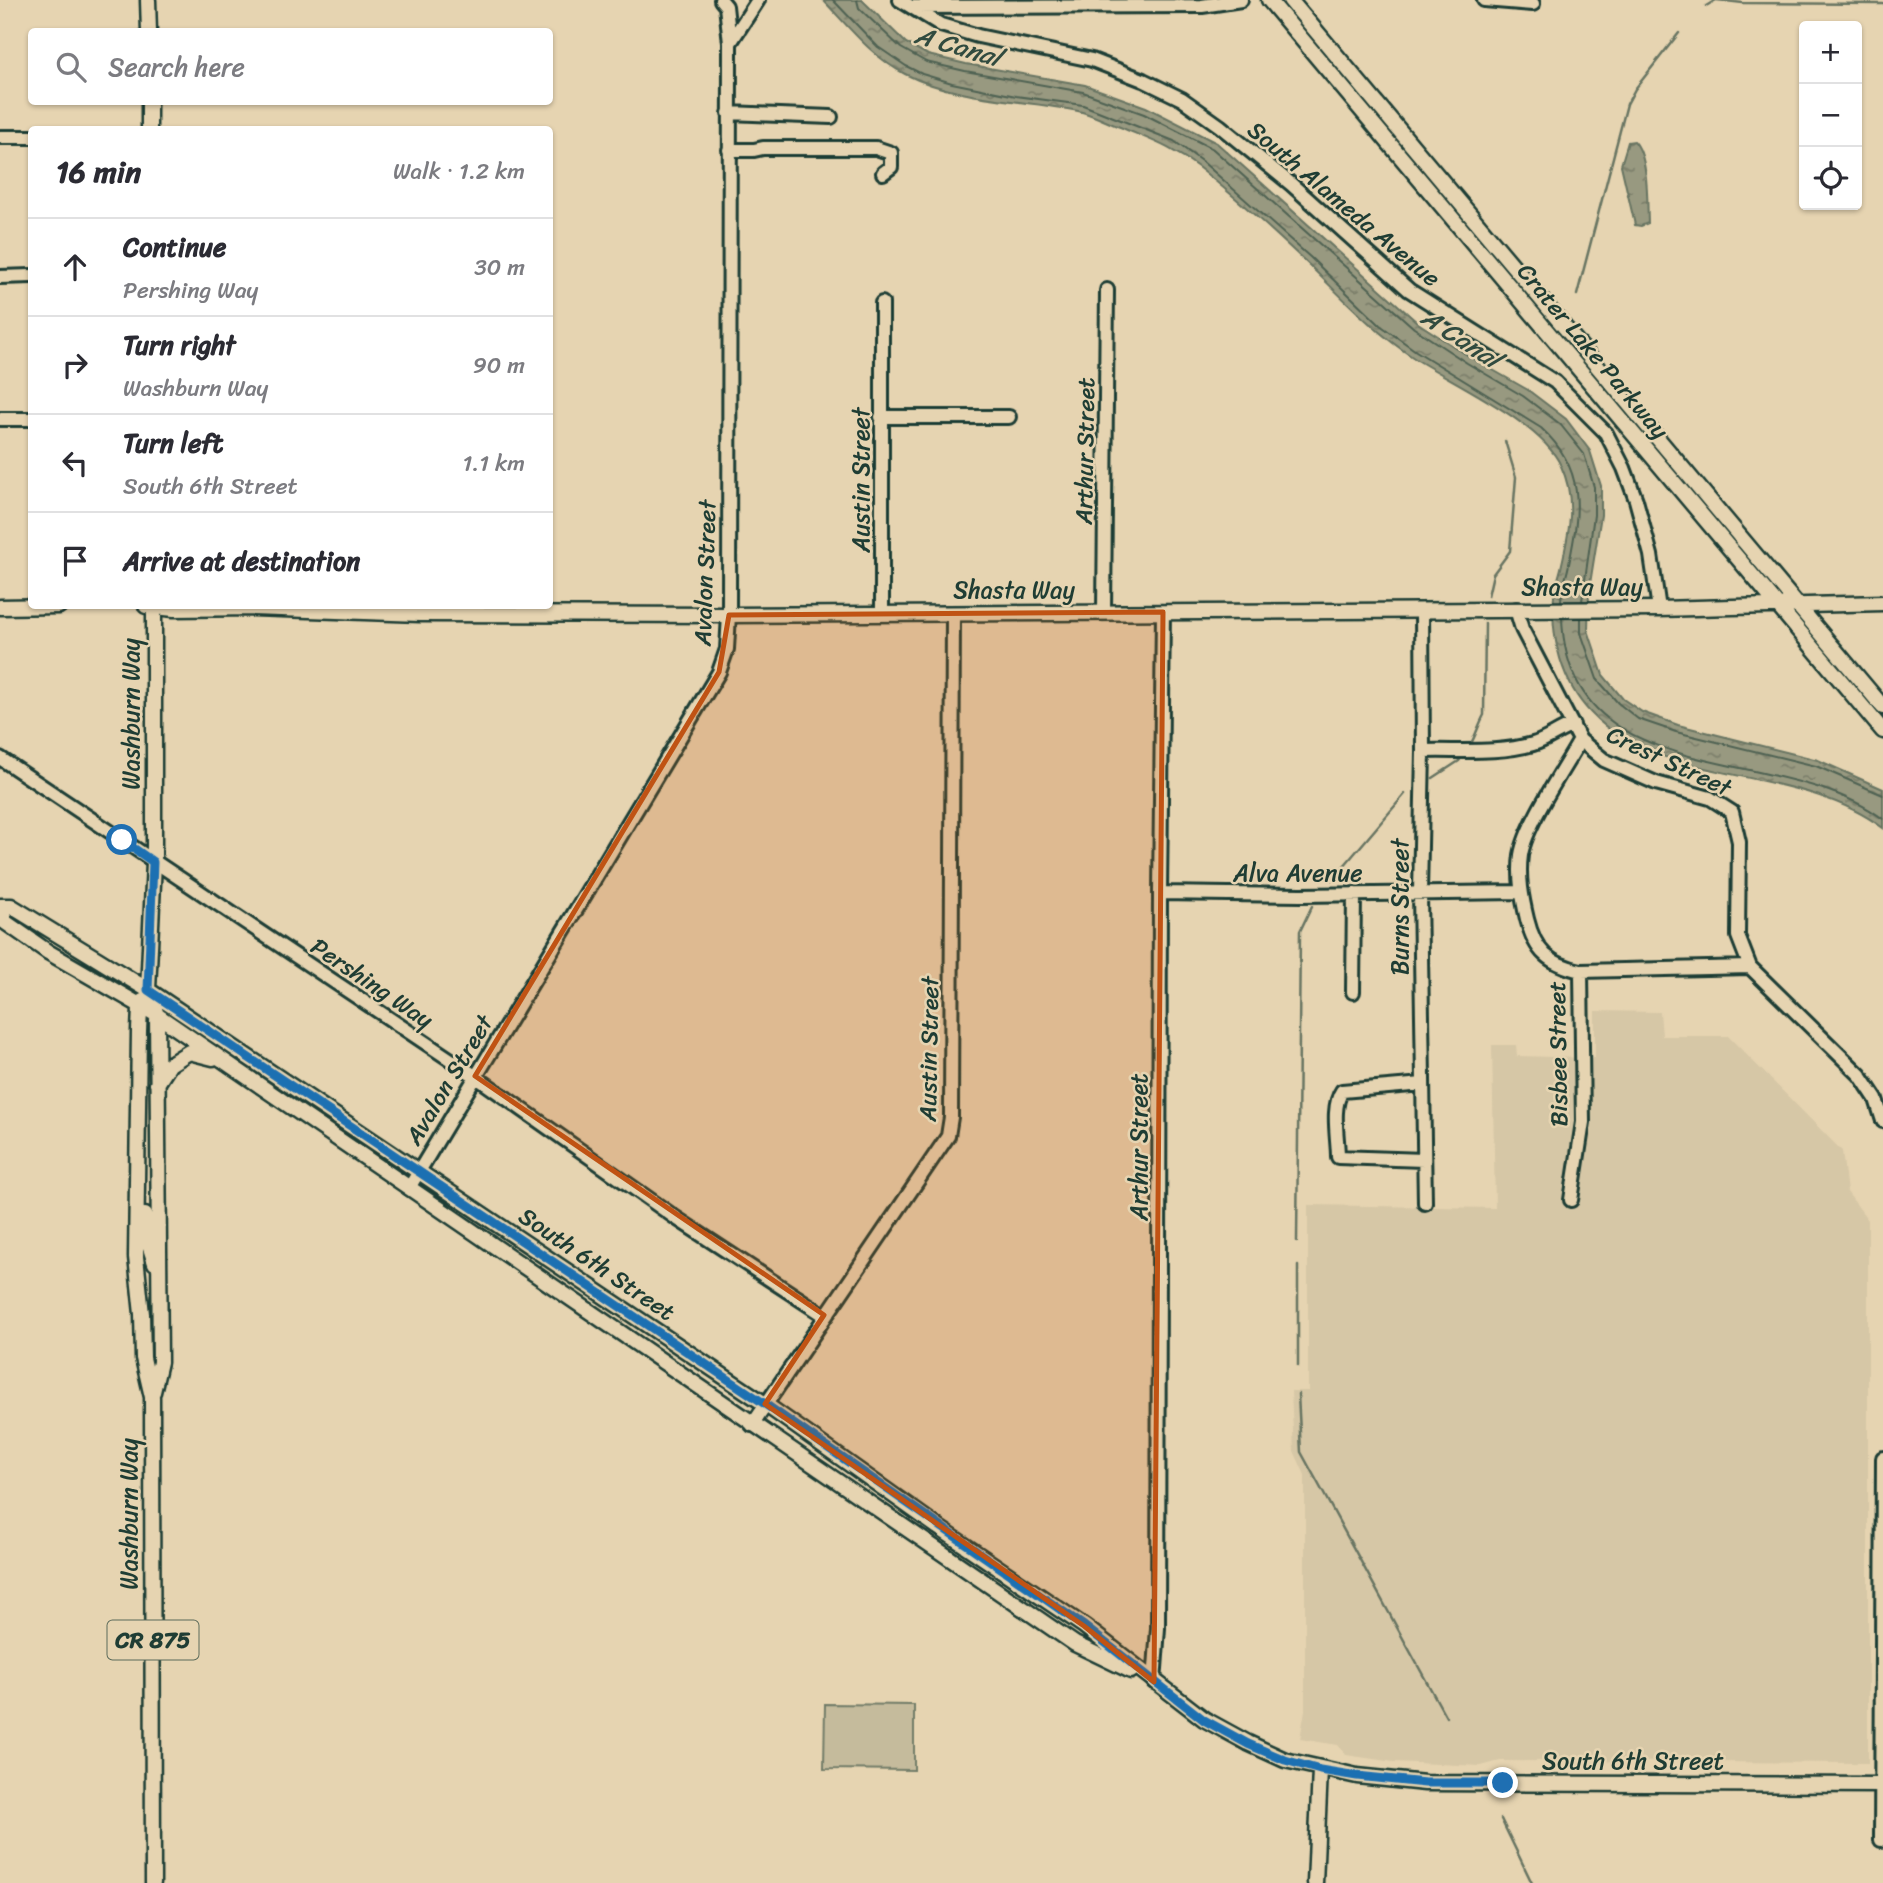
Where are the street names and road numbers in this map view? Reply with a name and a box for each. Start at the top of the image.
street label: South Alameda Avenue [1238,110,1450,298]
street label: Crater Lake Parkway [1506,253,1680,449]
street label: Arthur Street [1063,377,1107,526]
street label: Austin Street [840,406,882,554]
street label: Avalon Street [681,498,729,648]
street label: Shasta Way [1521,566,1643,608]
street label: Shasta Way [953,569,1075,611]
street label: Washburn Way [110,637,152,790]
street label: Crest Street [1599,714,1740,809]
street label: Burns Street [1379,837,1421,975]
street label: Alva Avenue [1232,852,1363,894]
street label: Pershing Way [302,926,443,1040]
street label: Austin Street [907,975,951,1123]
street label: Bisbee Street [1536,981,1580,1127]
street label: Avalon Street [393,1005,505,1154]
street label: Arthur Street [1118,1073,1160,1222]
street label: South 6th Street [510,1196,684,1332]
street label: Washburn Way [108,1437,150,1590]
road number: CR 875 [108,1620,198,1660]
street label: South 6th Street [1542,1740,1724,1782]

